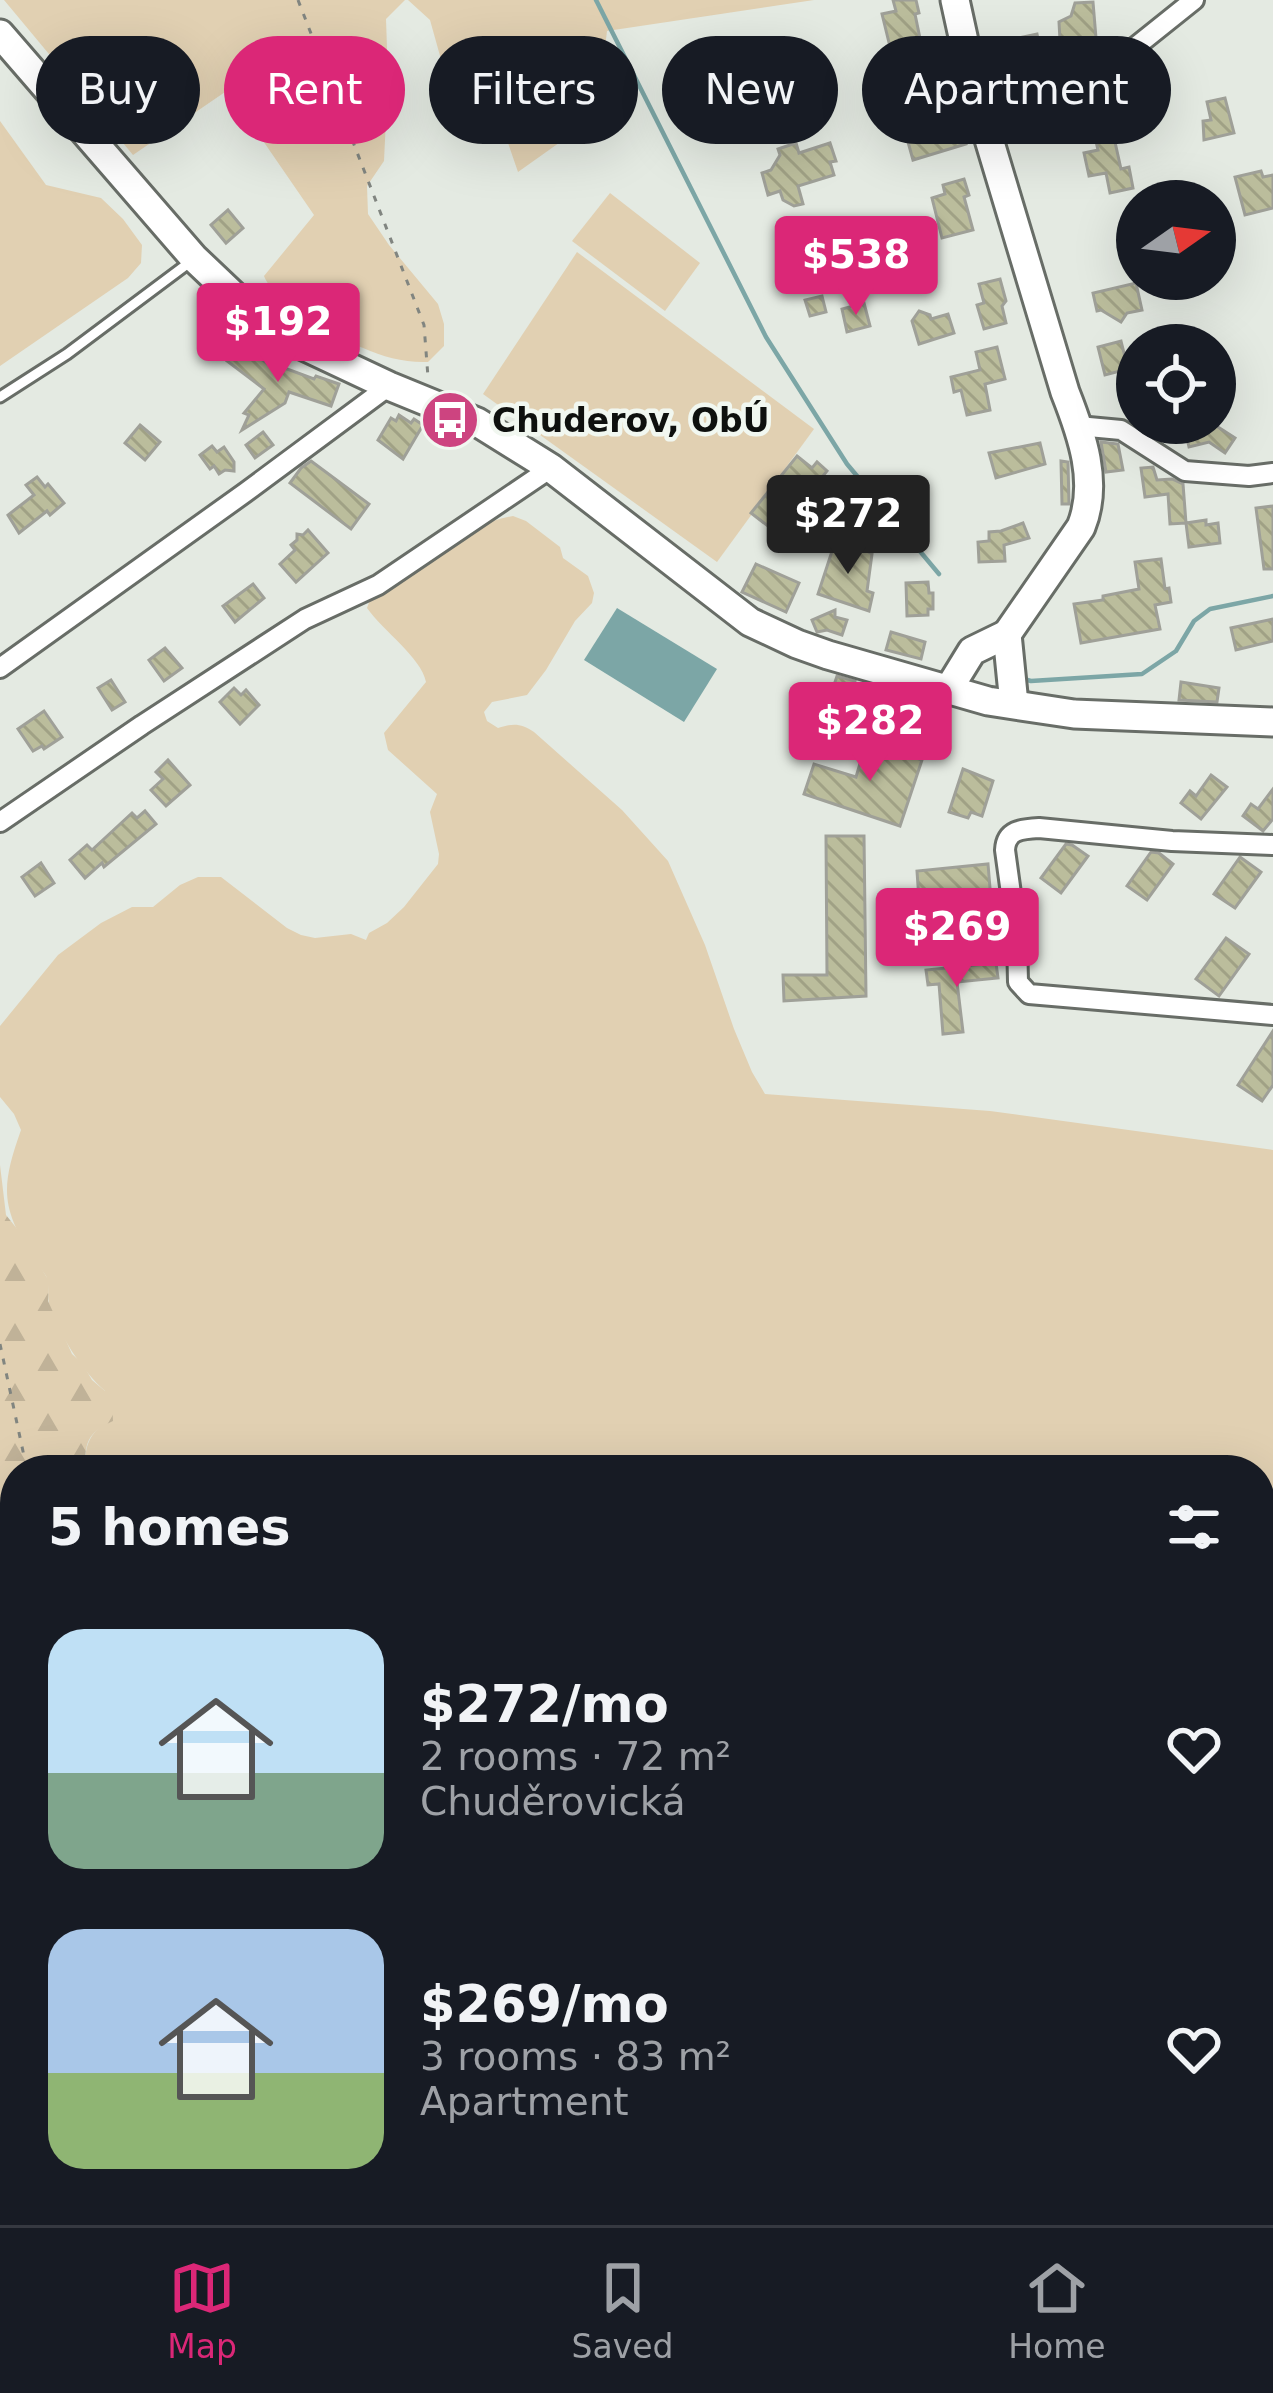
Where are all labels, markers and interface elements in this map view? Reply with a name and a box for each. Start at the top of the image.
chip: Buy [36,36,200,144]
chip: Rent [224,36,405,144]
chip: Filters [429,36,638,144]
chip: New [662,36,838,144]
chip: Apartment [862,36,1171,144]
north arrow [1116,180,1236,300]
map controls [1116,180,1236,444]
pin: $538 [785,216,927,318]
text: $538 [802,232,910,277]
pin: $192 [207,283,349,385]
text: $192 [224,299,332,344]
button: locate [1116,324,1236,444]
bus stop icon: Chuderov, ObÚ [419,389,481,451]
place label: Chuderov, ObÚ [492,400,769,440]
pin: $272 [777,475,919,577]
text: $272 [794,491,902,536]
pin: $282 [799,682,941,784]
text: $282 [816,698,924,743]
pin: $269 [886,888,1028,990]
text: $269 [903,904,1011,949]
icon: filters [1161,1494,1227,1560]
text: 5 homes [48,1498,291,1557]
text: $272/mo [420,1675,669,1734]
icon: home [144,1677,288,1821]
icon: heart [1161,1716,1227,1782]
text: 2 rooms · 72 m² [420,1734,731,1779]
text: Chuděrovická [420,1779,686,1824]
text: $269/mo [420,1975,669,2034]
icon: home [144,1977,288,2121]
icon: heart [1161,2016,1227,2082]
text: 3 rooms · 83 m² [420,2034,731,2079]
text: Apartment [420,2079,629,2124]
tab: Map [167,2255,237,2366]
tab: Saved [572,2255,674,2366]
tab: Home [1008,2255,1106,2366]

